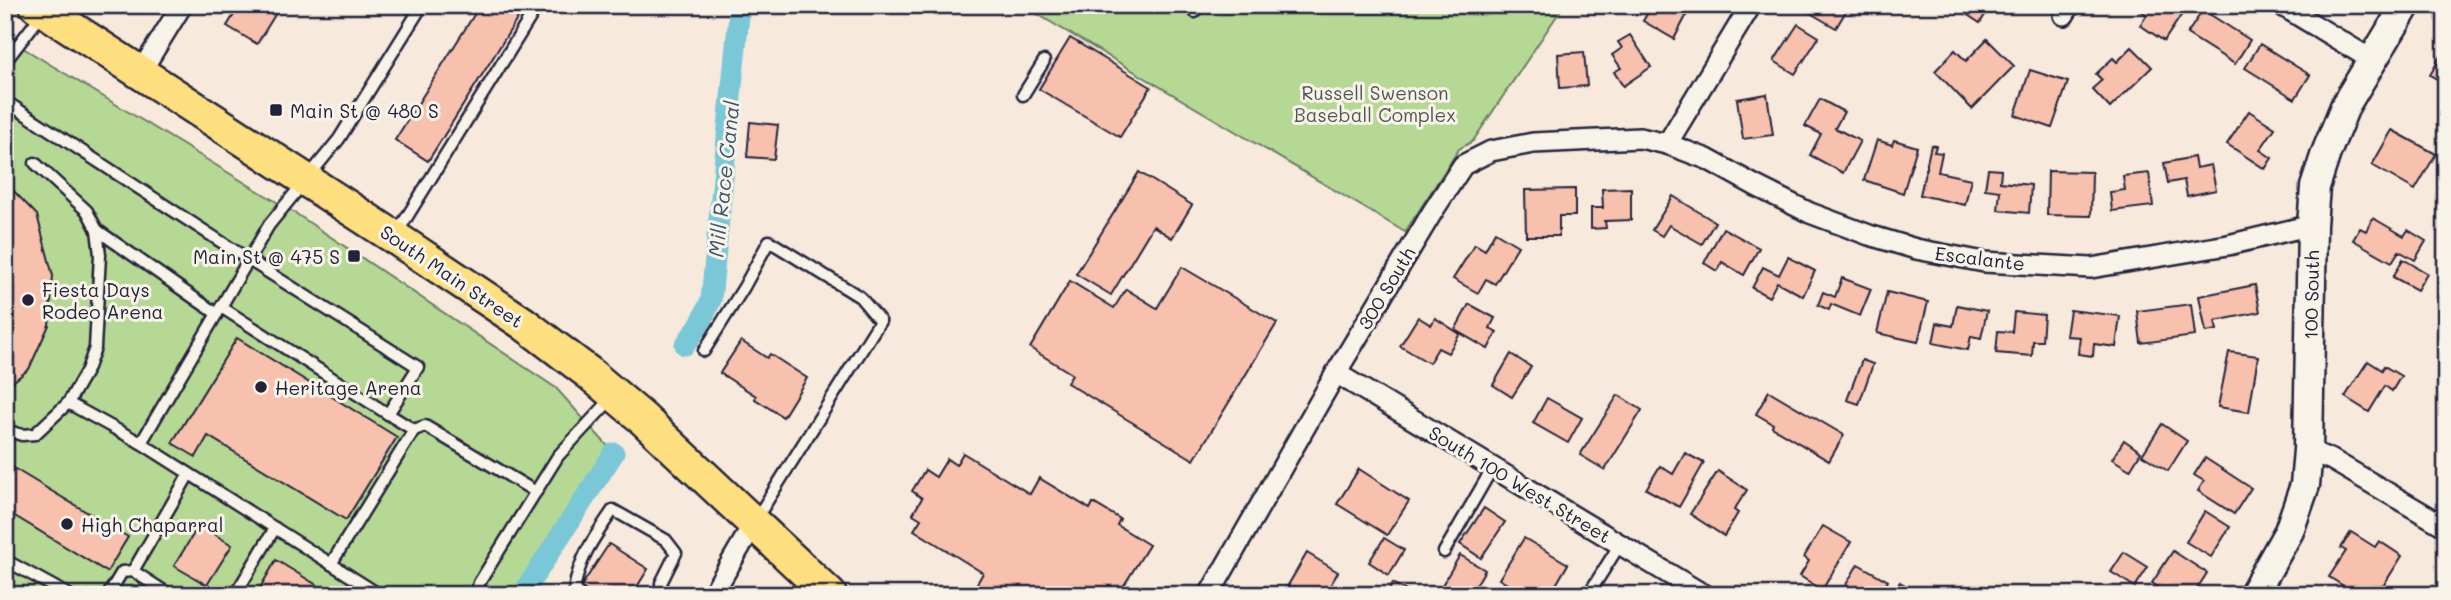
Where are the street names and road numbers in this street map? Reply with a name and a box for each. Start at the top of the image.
street label: South Main Street [376,219,528,333]
street label: Escalante [1934,240,2026,276]
street label: 300 South [1352,242,1420,334]
street label: 100 South [2298,250,2324,340]
street label: South 100 West Street [1424,420,1616,548]

